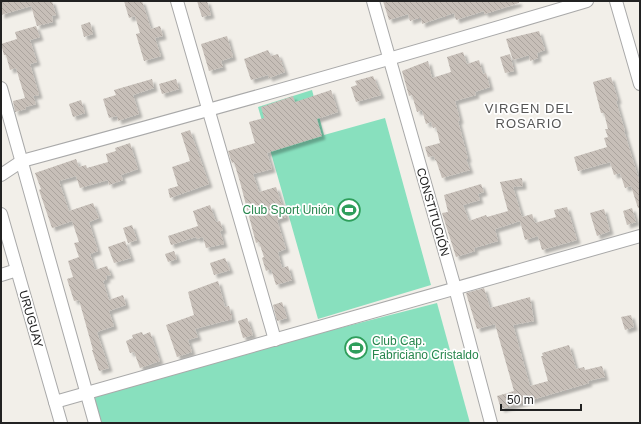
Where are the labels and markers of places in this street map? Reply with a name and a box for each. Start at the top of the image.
sports icon: Club Sport Unión [336,197,362,223]
place label: Club Sport Unión [243,203,334,217]
place label: Club Cap. Fabriciano Cristaldo [372,334,479,362]
sports icon: Club Cap. Fabriciano Cristaldo [343,335,369,361]

